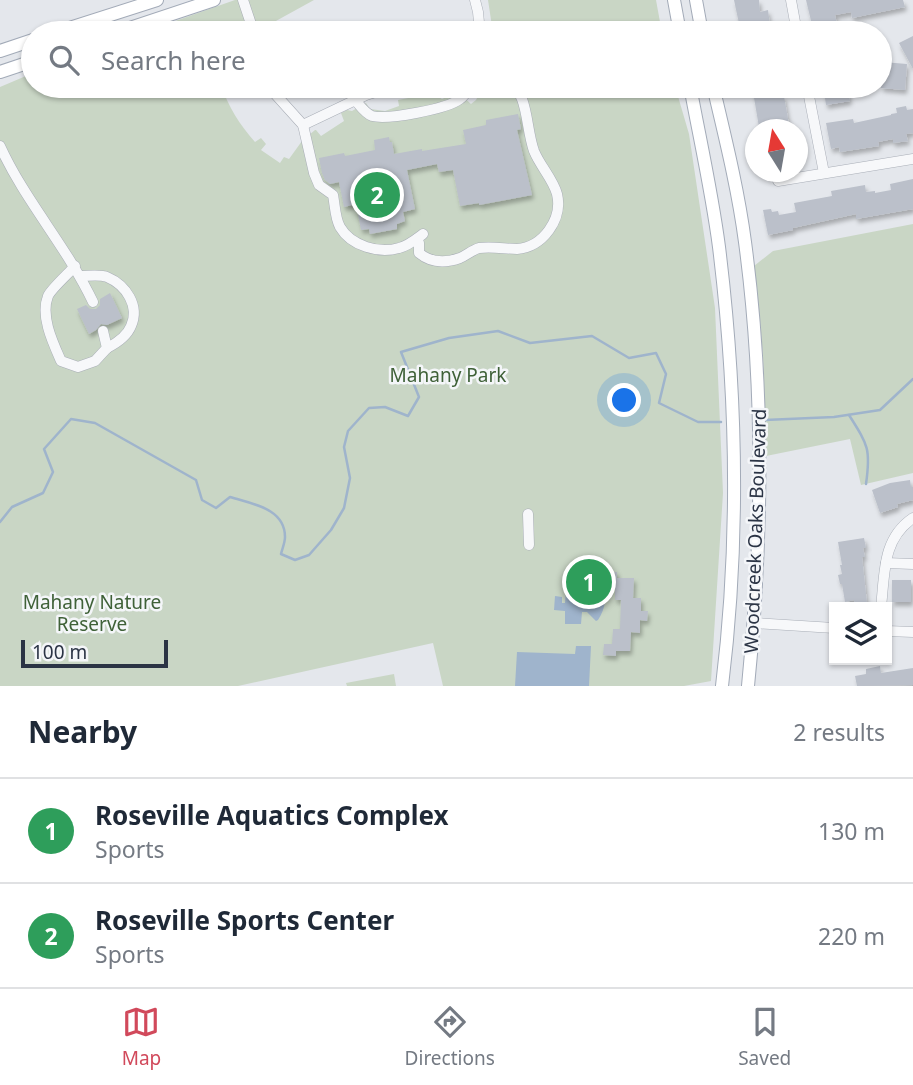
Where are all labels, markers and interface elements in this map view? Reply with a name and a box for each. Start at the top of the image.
search box [21,21,892,98]
icon: search [45,41,83,79]
text: Search here [101,42,246,78]
north arrow [745,119,808,182]
pin: 2 [354,169,400,221]
park label: Mahany Park [390,362,506,388]
your location [607,383,641,417]
street label: Woodcreek Oaks Boulevard [738,408,772,654]
pin: 1 [566,556,612,608]
park label: Mahany Nature Reserve [23,589,161,637]
map controls [829,602,892,665]
button: layers [829,602,892,665]
scale bar [21,637,168,669]
text: 100 m [32,639,87,665]
text: Nearby [28,711,137,752]
text: 2 results [793,716,885,748]
text: Roseville Aquatics Complex [95,797,448,833]
text: 1 [44,815,58,847]
text: 130 m [818,815,885,847]
text: Sports [95,833,165,865]
text: Roseville Sports Center [95,902,394,938]
text: 2 [44,920,58,952]
text: 220 m [818,920,885,952]
text: Sports [95,938,165,970]
tab: Map [122,1003,161,1071]
tab: Directions [405,1003,495,1071]
tab: Saved [738,1003,791,1071]

